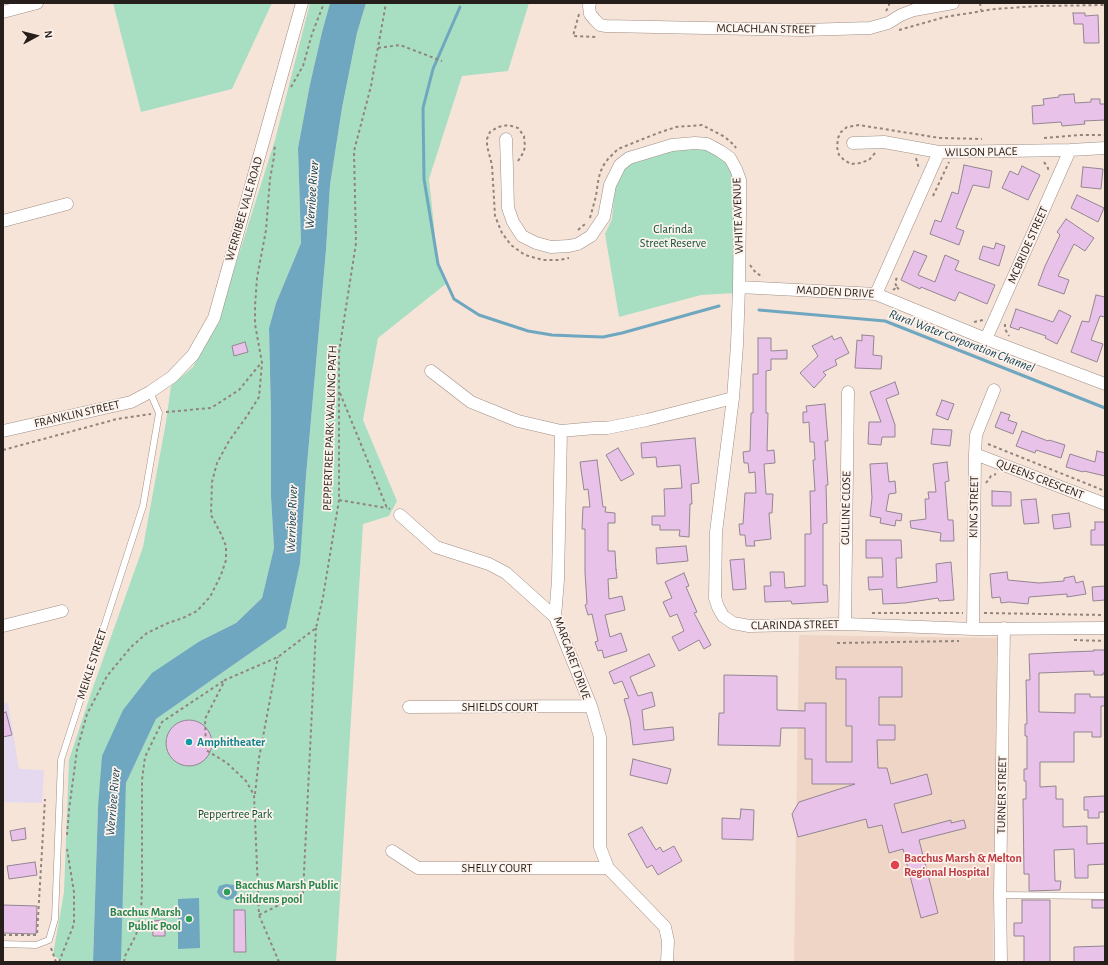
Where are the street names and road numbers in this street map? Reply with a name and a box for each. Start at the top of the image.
street label: MCLACHLAN STREET [716,21,816,37]
street label: WILSON PLACE [945,144,1017,160]
street label: WERRIBEE VALE ROAD [222,155,266,263]
street label: WHITE AVENUE [729,178,747,254]
street label: MCBRIDE STREET [1005,204,1051,286]
street label: MADDEN DRIVE [796,283,874,301]
street label: PEPPERTREE PARK WALKING PATH [320,345,340,511]
street label: FRANKLIN STREET [33,397,121,431]
street label: QUEENS CRESCENT [994,456,1086,502]
street label: GULLINE CLOSE [838,471,854,545]
street label: KING STREET [966,476,982,538]
street label: MARGARET DRIVE [550,614,594,702]
street label: CLARINDA STREET [751,617,839,633]
street label: MEIKLE STREET [74,627,110,701]
street label: SHIELDS COURT [462,700,538,714]
street label: TURNER STREET [994,756,1010,834]
street label: SHELLY COURT [462,861,532,875]

